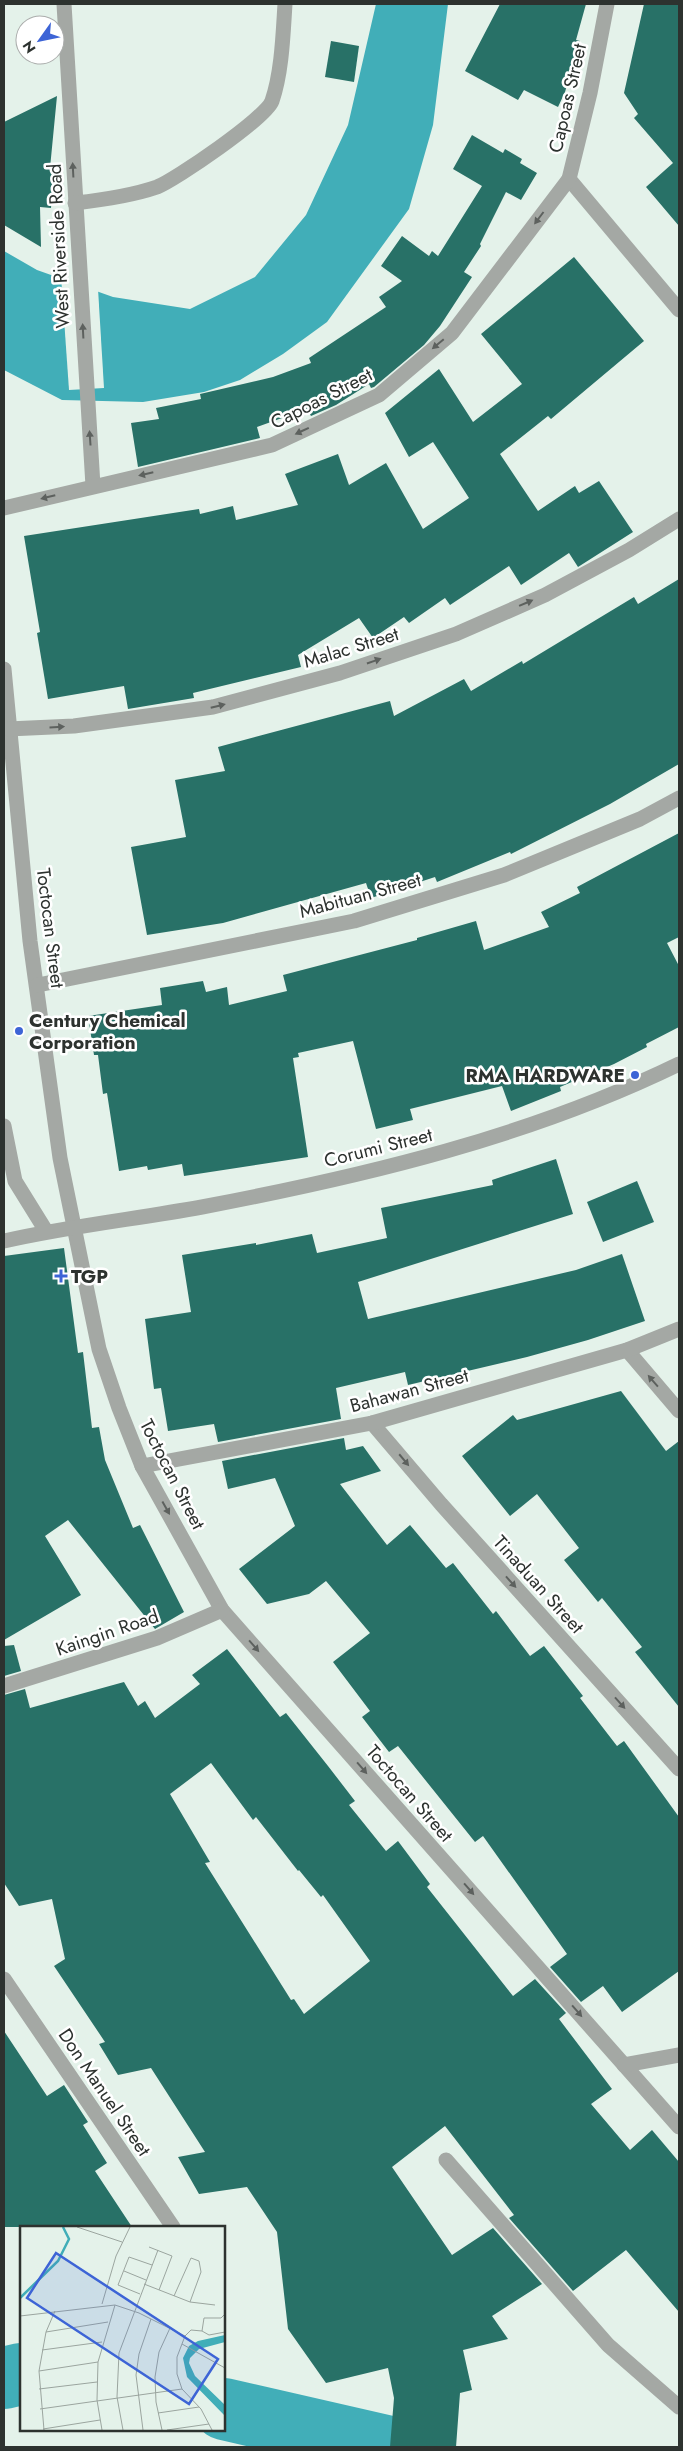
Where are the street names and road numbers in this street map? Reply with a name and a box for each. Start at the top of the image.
street label: Capoas Street [542,40,593,155]
street label: West Riverside Road [41,163,76,329]
street label: Capoas Street [266,361,377,436]
street label: Malac Street [300,620,402,675]
street label: Mabituan Street [296,866,424,925]
street label: Toctocan Street [30,867,71,990]
street label: Corumi Street [321,1121,436,1174]
street label: Bahawan Street [347,1362,472,1419]
street label: Toctocan Street [133,1414,212,1534]
street label: Tinaduan Street [487,1529,590,1640]
street label: Kaingin Road [52,1602,162,1663]
street label: Toctocan Street [360,1739,460,1848]
street label: Don Manuel Street [52,2023,158,2162]

